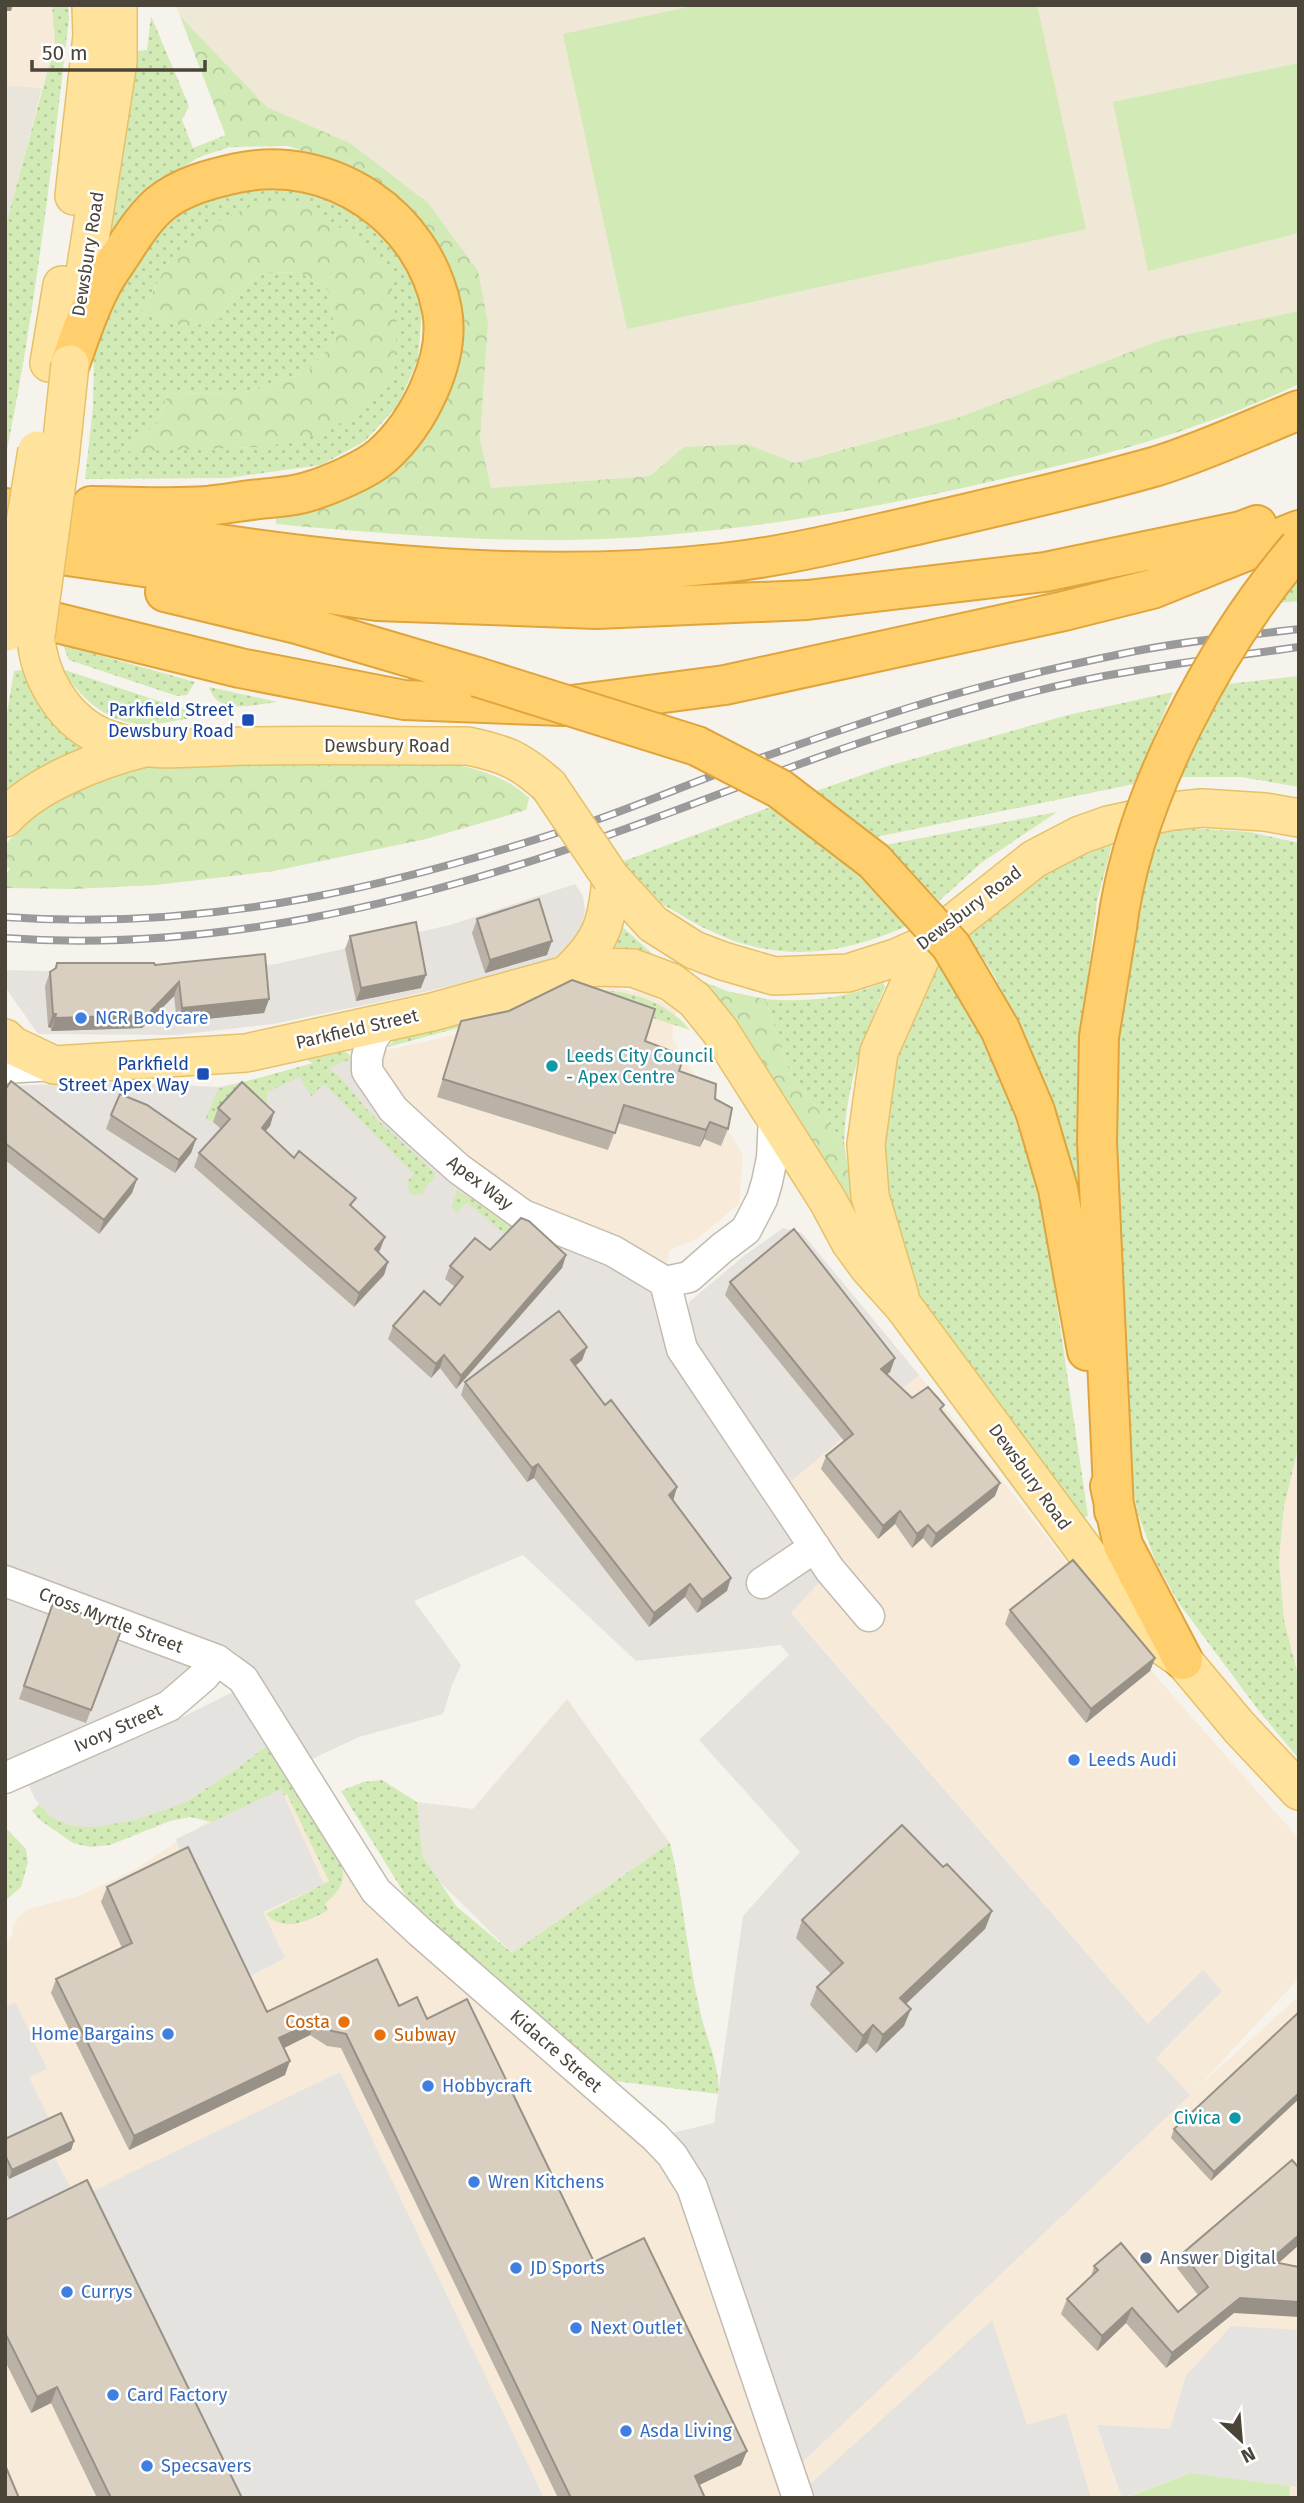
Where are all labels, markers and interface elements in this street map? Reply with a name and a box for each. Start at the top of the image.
scale bar [32,28,205,72]
text: 50 m [42,40,88,66]
street label: Dewsbury Road [67,190,109,318]
place label: Parkfield Street Dewsbury Road [108,699,234,742]
marker: Parkfield Street Dewsbury Road [240,712,256,728]
street label: Dewsbury Road [324,735,450,757]
street label: Dewsbury Road [912,861,1026,955]
street label: Parkfield Street [294,1004,421,1054]
place label: NCR Bodycare [95,1007,208,1029]
marker: NCR Bodycare [73,1010,89,1026]
place label: Leeds City Council - Apex Centre [566,1045,713,1088]
place label: Parkfield Street Apex Way [59,1053,189,1096]
marker: Leeds City Council - Apex Centre [544,1058,560,1074]
marker: Parkfield Street Apex Way [195,1066,211,1082]
street label: Apex Way [443,1151,517,1215]
street label: Dewsbury Road [984,1420,1076,1534]
street label: Cross Myrtle Street [36,1582,187,1658]
street label: Ivory Street [71,1699,166,1757]
place label: Leeds Audi [1088,1749,1177,1771]
marker: Leeds Audi [1066,1752,1082,1768]
street label: Kidacre Street [506,2005,607,2097]
place label: Costa [285,2011,330,2033]
marker: Costa [336,2014,352,2030]
place label: Home Bargains [31,2023,154,2045]
place label: Subway [394,2024,456,2046]
marker: Home Bargains [160,2026,176,2042]
marker: Subway [372,2027,388,2043]
place label: Hobbycraft [442,2075,533,2097]
marker: Hobbycraft [420,2078,436,2094]
place label: Civica [1174,2107,1221,2129]
marker: Civica [1227,2110,1243,2126]
place label: Wren Kitchens [488,2171,604,2193]
marker: Wren Kitchens [466,2174,482,2190]
place label: Answer Digital [1160,2247,1276,2269]
marker: Answer Digital [1138,2250,1154,2266]
place label: JD Sports [530,2257,605,2279]
marker: JD Sports [508,2260,524,2276]
place label: Currys [81,2281,132,2303]
marker: Currys [59,2284,75,2300]
place label: Next Outlet [590,2317,683,2339]
marker: Next Outlet [568,2320,584,2336]
place label: Card Factory [127,2384,227,2406]
marker: Card Factory [105,2387,121,2403]
north arrow [1206,2405,1276,2475]
place label: Asda Living [640,2420,733,2442]
marker: Asda Living [618,2423,634,2439]
text: N [1238,2442,1259,2468]
place label: Specsavers [161,2455,251,2477]
marker: Specsavers [139,2458,155,2474]

